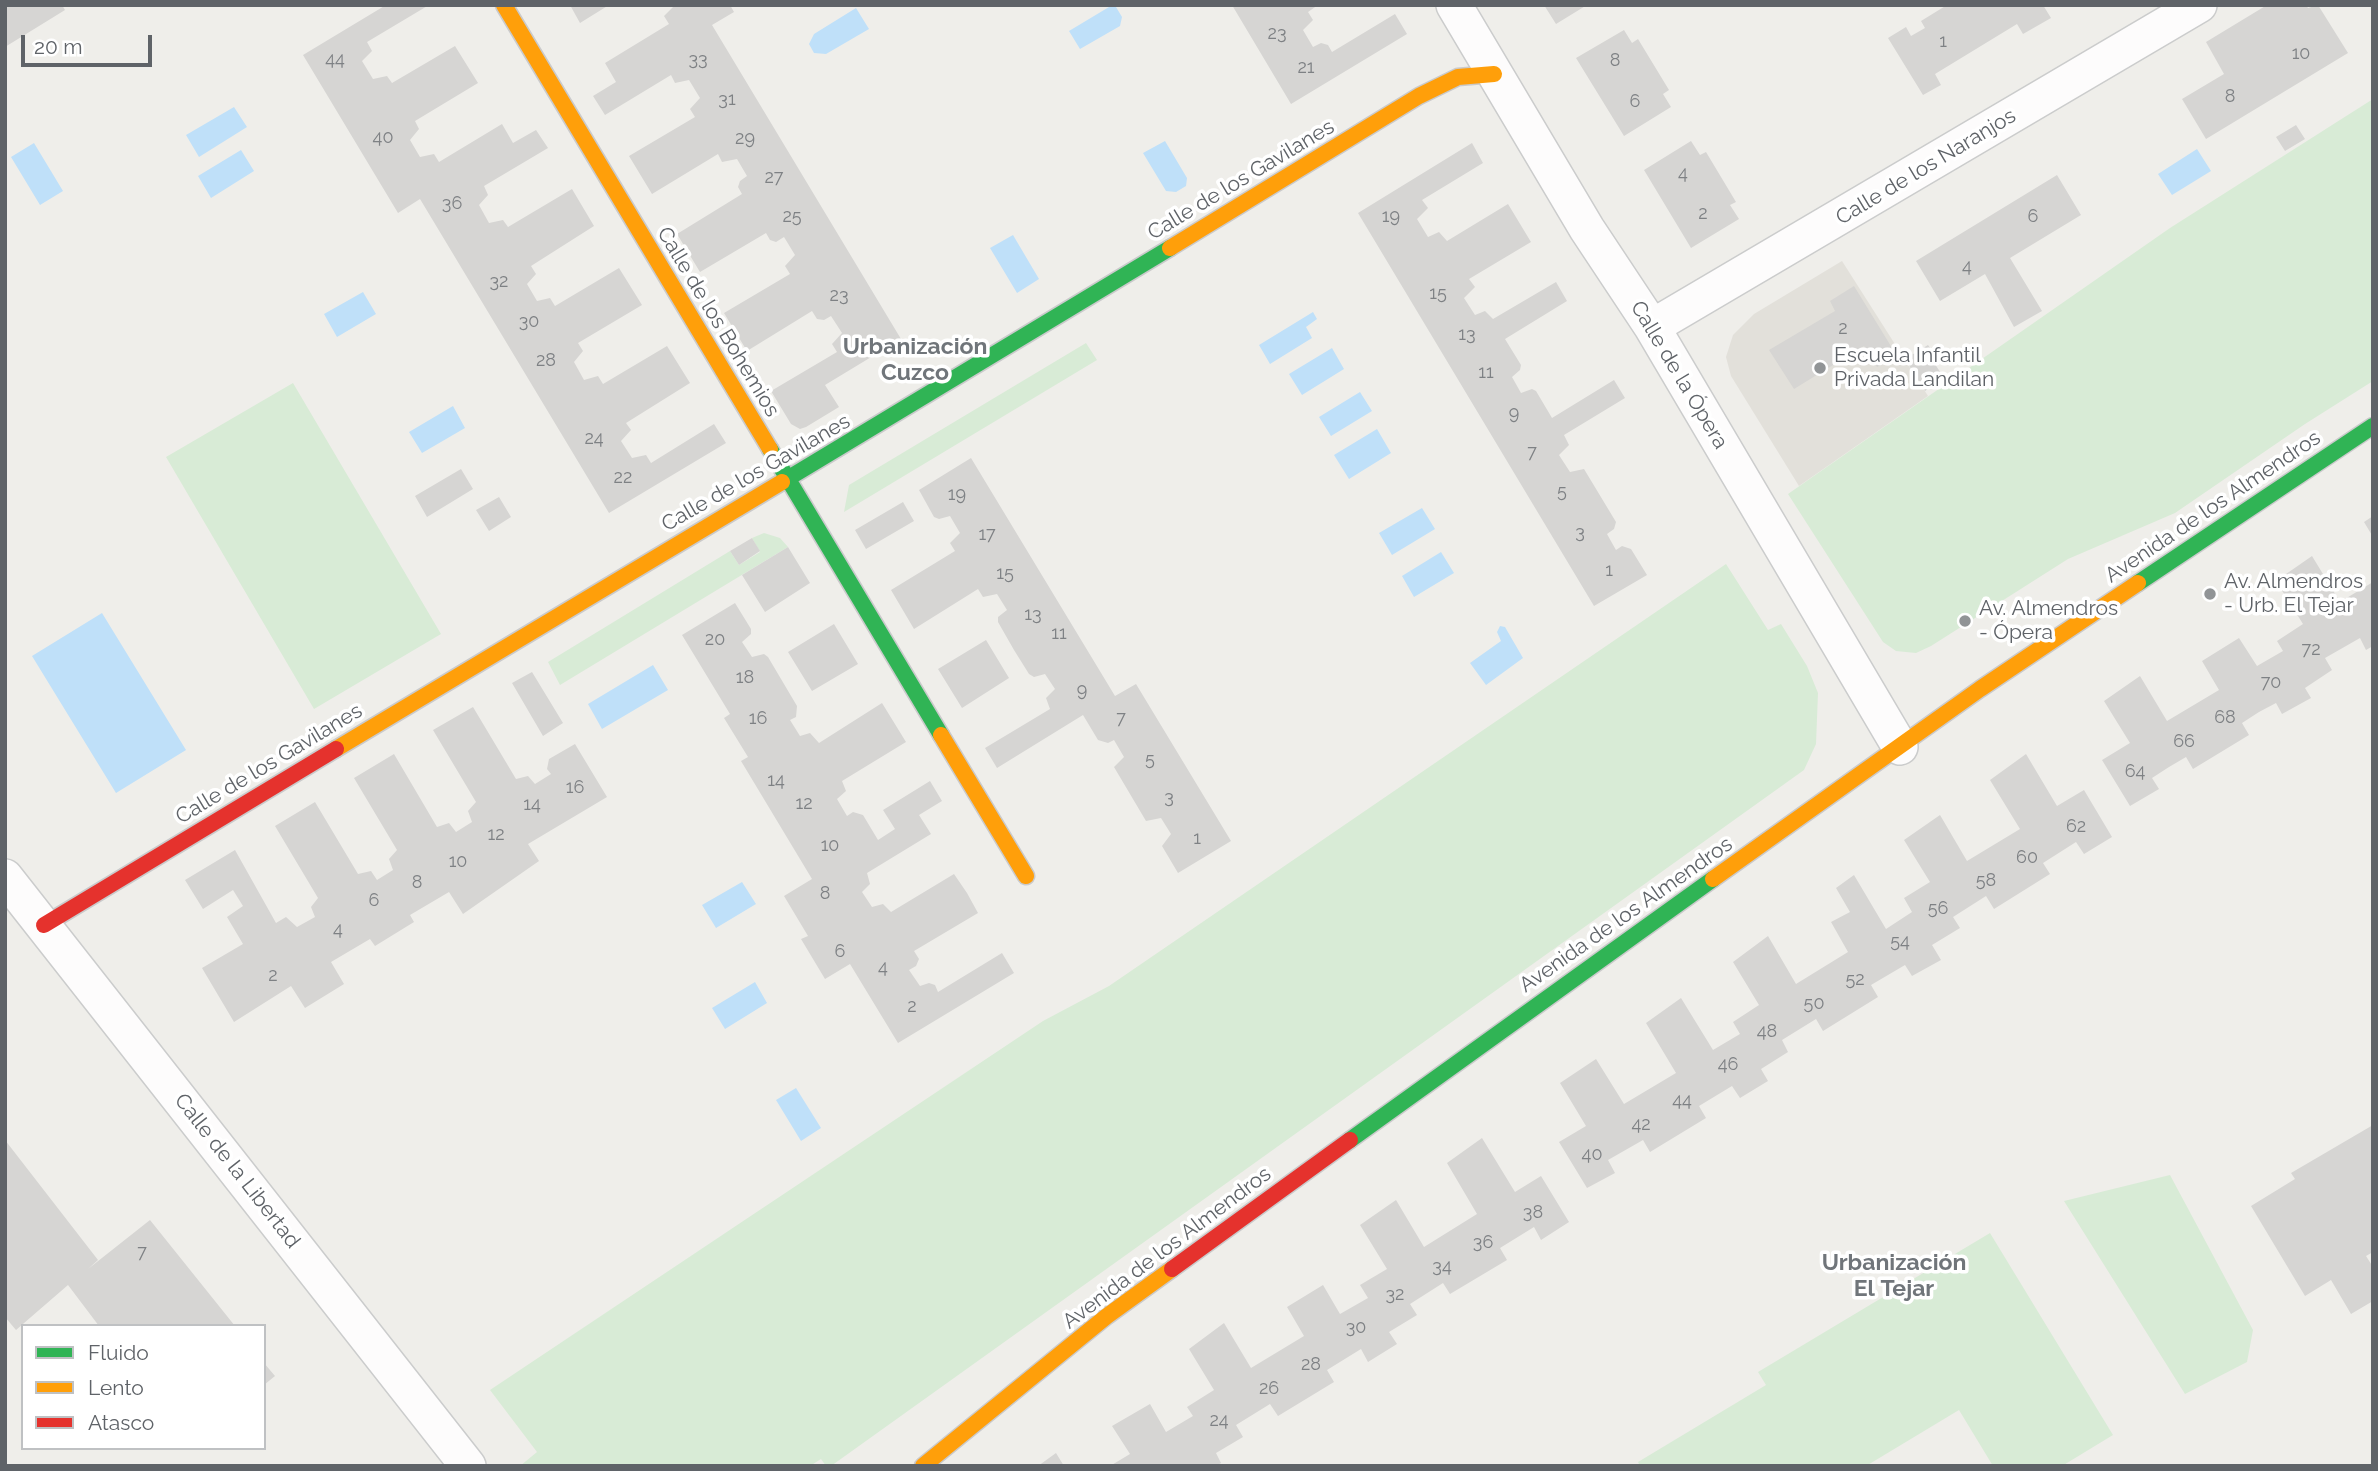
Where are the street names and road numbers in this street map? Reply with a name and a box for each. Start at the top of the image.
street label: Calle de los Naranjos [1832,103,2020,231]
street label: Calle de los Gavilanes [1143,114,1339,246]
street label: Calle de los Bohemios [651,223,785,421]
street label: Calle de la Ópera [1625,297,1733,453]
street label: Calle de los Gavilanes [657,409,855,537]
street label: Avenida de los Almendros [2101,425,2325,589]
street label: Calle de los Gavilanes [171,698,367,830]
street label: Avenida de los Almendros [1515,832,1737,998]
street label: Calle de la Libertad [169,1089,305,1253]
street label: Avenida de los Almendros [1058,1161,1276,1335]

